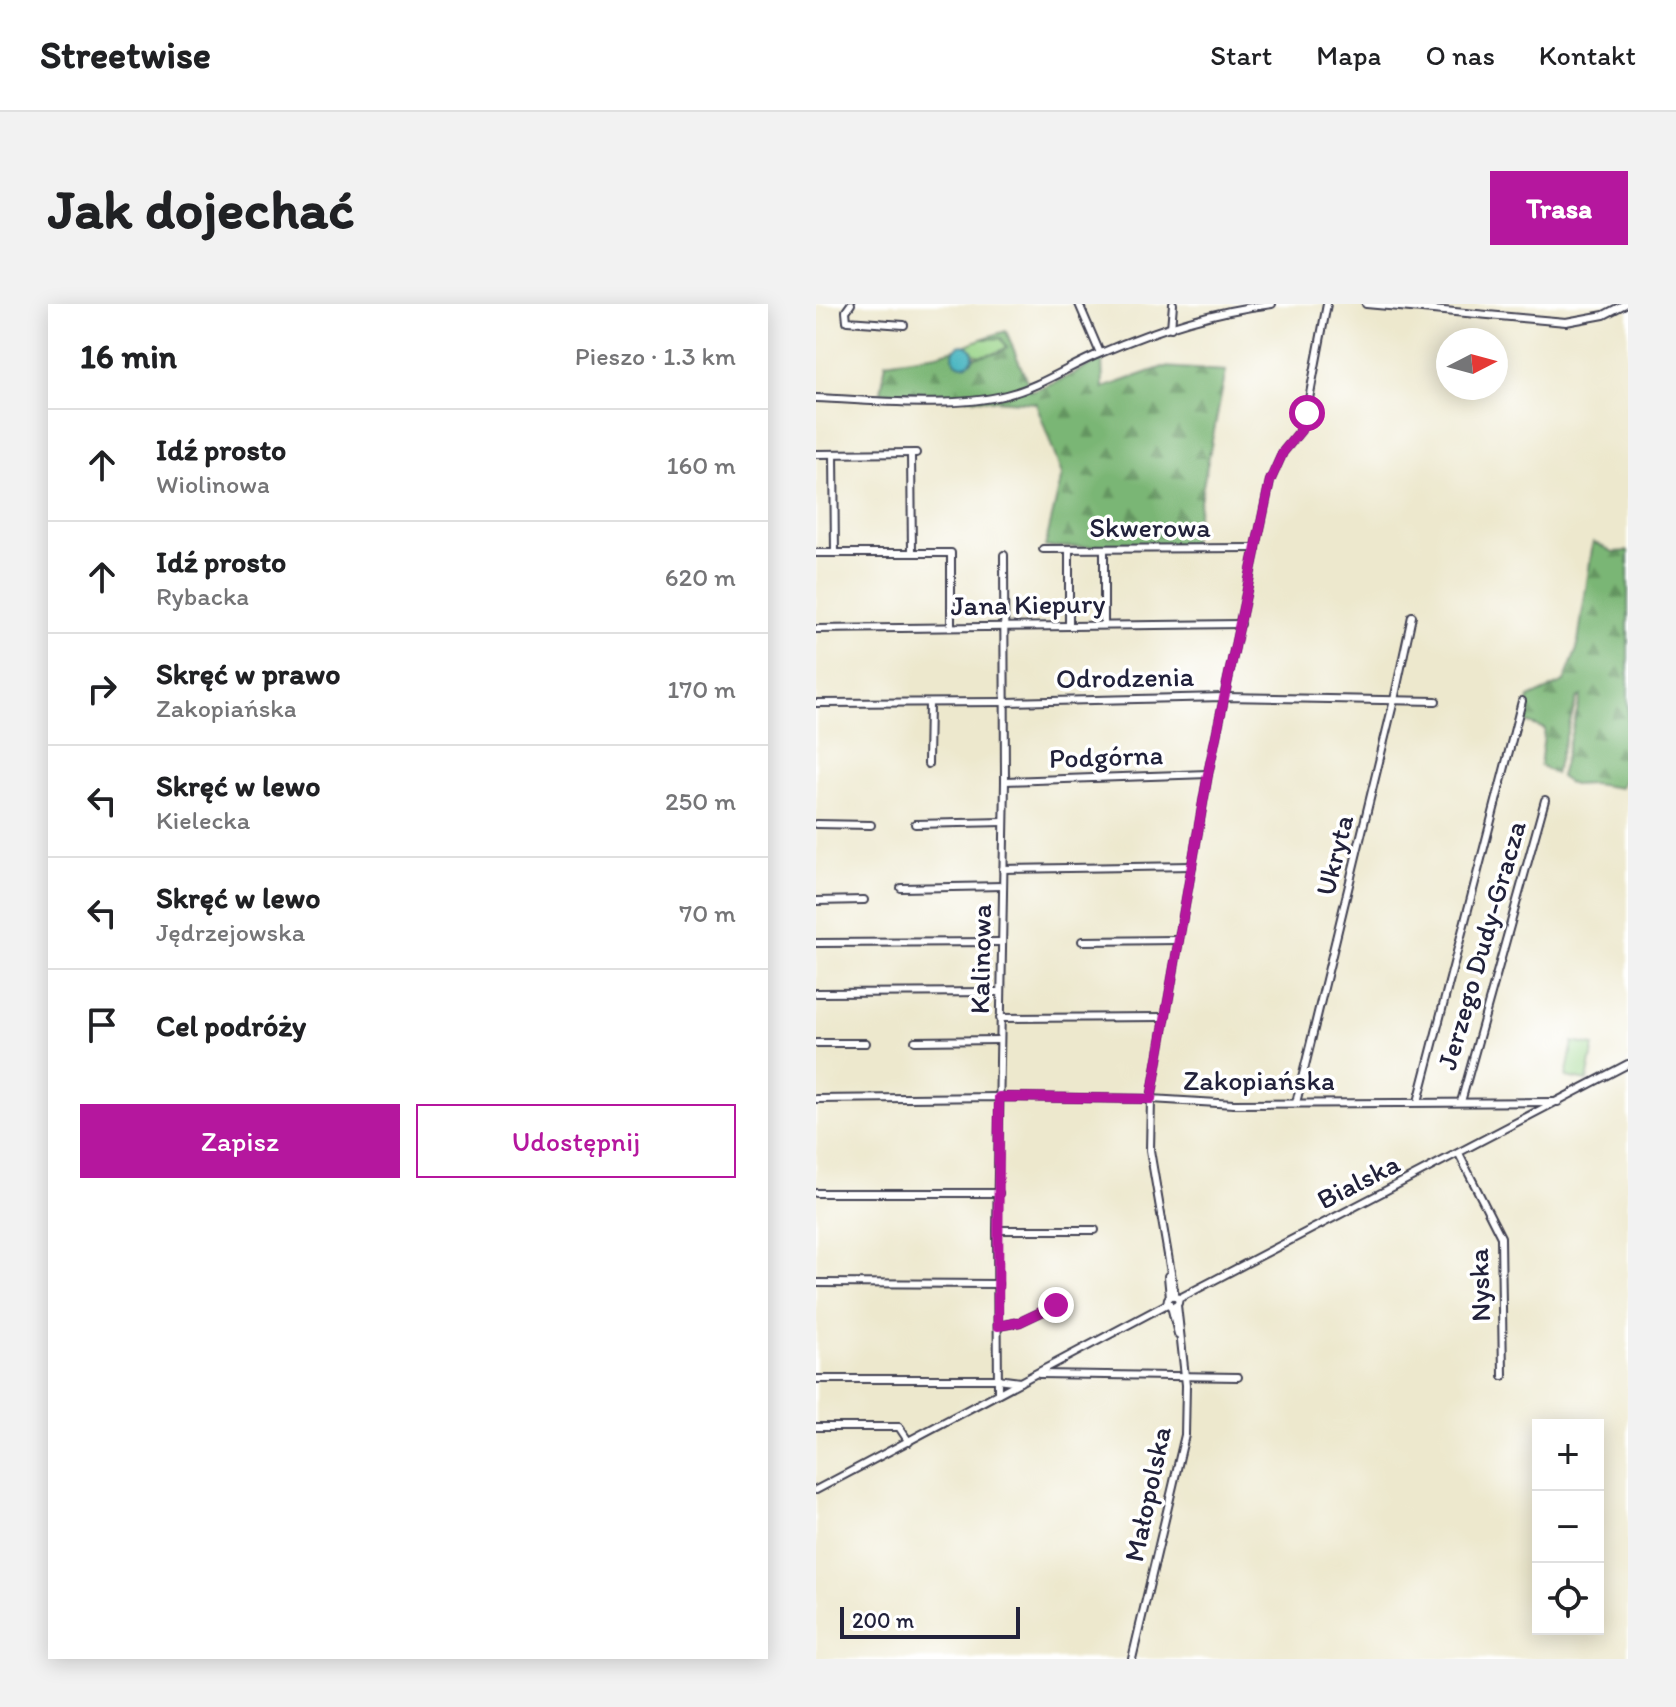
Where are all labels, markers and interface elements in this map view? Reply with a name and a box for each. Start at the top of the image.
text: Streetwise [40,32,211,78]
text: Start [1210,38,1272,72]
text: Mapa [1316,38,1381,72]
text: O nas [1425,38,1495,72]
text: Kontakt [1539,38,1636,72]
button: Trasa [1490,171,1628,245]
text: Jak dojechać [48,175,354,242]
north arrow [1436,328,1508,400]
text: 16 min [80,336,177,377]
text: Pieszo · 1.3 km [575,340,736,372]
route start [1289,395,1325,431]
text: Idź prosto [156,431,286,468]
icon: ahead [80,443,124,487]
text: 160 m [666,449,736,481]
text: Wiolinowa [156,468,270,500]
street label: Skwerowa [1089,510,1211,544]
text: Idź prosto [156,543,286,580]
icon: ahead [80,555,124,599]
text: 620 m [665,561,736,593]
text: Rybacka [156,580,249,612]
street label: Jana Kiepury [950,586,1106,622]
text: Skręć w prawo [156,655,340,692]
street label: Odrodzenia [1055,659,1195,695]
icon: right [80,667,124,711]
text: 170 m [667,673,736,705]
text: Zakopiańska [156,692,297,724]
street label: Podgórna [1048,737,1164,775]
text: Skręć w lewo [156,767,320,804]
icon: left [80,779,124,823]
text: 250 m [665,785,736,817]
text: Kielecka [156,804,250,836]
street label: Ukryta [1308,811,1361,899]
street label: Jerzego Dudy-Gracza [1429,816,1533,1073]
text: Skręć w lewo [156,879,320,916]
icon: left [80,891,124,935]
text: 70 m [679,897,736,929]
street label: Kalinowa [962,903,998,1014]
text: Jędrzejowska [156,916,305,948]
icon: arrive [80,1003,124,1047]
text: Cel podróży [156,1007,306,1044]
street label: Zakopiańska [1183,1063,1335,1097]
button: Zapisz [80,1104,400,1178]
button: Udostępnij [416,1104,736,1178]
street label: Bialska [1311,1146,1406,1216]
street label: Nyska [1461,1247,1497,1322]
route end [1038,1287,1074,1323]
map controls [1532,1419,1604,1635]
button: + [1532,1419,1604,1491]
street label: Małopolska [1116,1423,1178,1565]
button: − [1532,1491,1604,1563]
button: locate [1532,1563,1604,1635]
scale bar [840,1603,1020,1639]
text: 200 m [852,1607,914,1634]

